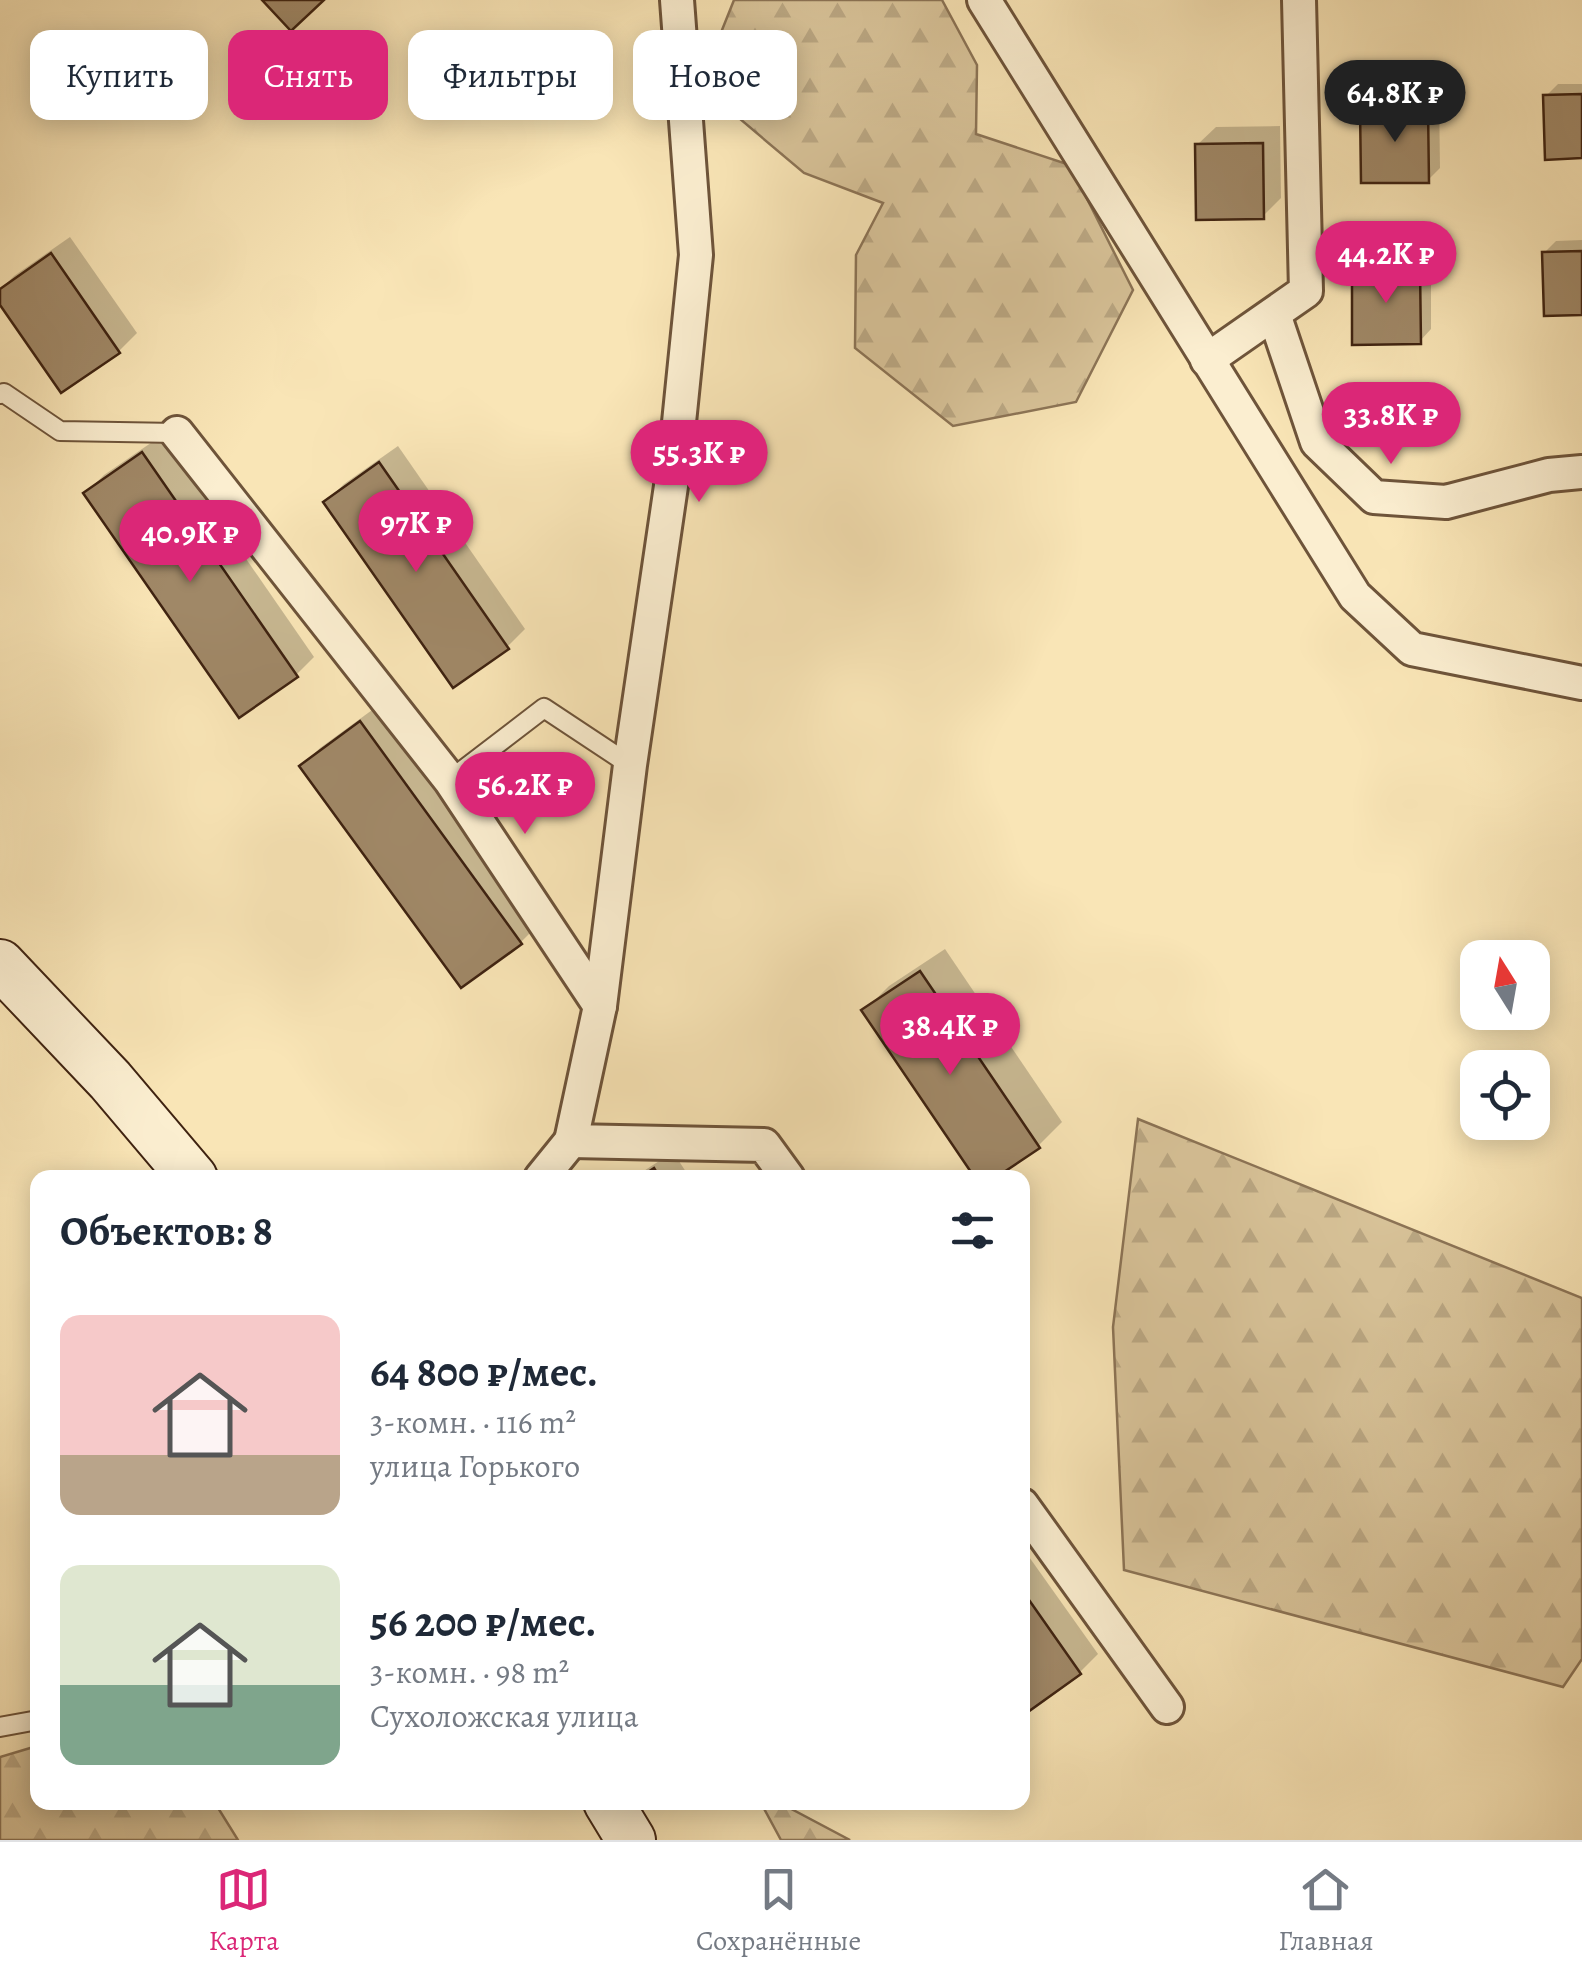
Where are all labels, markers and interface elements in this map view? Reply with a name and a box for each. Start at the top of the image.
chip: Купить [30,30,208,120]
chip: Снять [228,30,388,120]
chip: Фильтры [408,30,613,120]
chip: Новое [633,30,797,120]
pin: 64.8K ₽ [1303,60,1487,145]
text: 64.8K ₽ [1347,70,1444,114]
pin: 44.2K ₽ [1294,221,1478,306]
text: 44.2K ₽ [1337,231,1435,275]
pin: 33.8K ₽ [1299,382,1483,467]
text: 33.8K ₽ [1344,392,1438,436]
pin: 55.3K ₽ [607,420,791,505]
text: 55.3K ₽ [653,430,745,474]
pin: 97K ₽ [346,490,486,575]
pin: 40.9K ₽ [98,500,282,585]
text: 97K ₽ [380,500,452,544]
text: 40.9K ₽ [141,510,239,554]
pin: 56.2K ₽ [433,752,617,837]
text: 56.2K ₽ [477,762,573,806]
north arrow [1460,940,1550,1030]
map controls [1460,940,1550,1140]
pin: 38.4K ₽ [858,993,1042,1078]
text: 38.4K ₽ [902,1003,998,1047]
button: locate [1460,1050,1550,1140]
text: Объектов: 8 [60,1202,273,1259]
icon: filters [945,1203,1000,1258]
text: 64 800 ₽/мес. [370,1343,598,1400]
icon: home [140,1355,260,1475]
text: 3-комн. · 116 m² [370,1400,576,1444]
text: улица Горького [370,1444,580,1488]
text: 56 200 ₽/мес. [370,1593,596,1650]
icon: home [140,1605,260,1725]
text: 3-комн. · 98 m² [370,1650,569,1694]
text: Сухоложская улица [370,1694,638,1738]
tab: Карта [209,1862,279,1960]
tab: Сохранённые [696,1862,861,1960]
tab: Главная [1278,1862,1373,1960]

